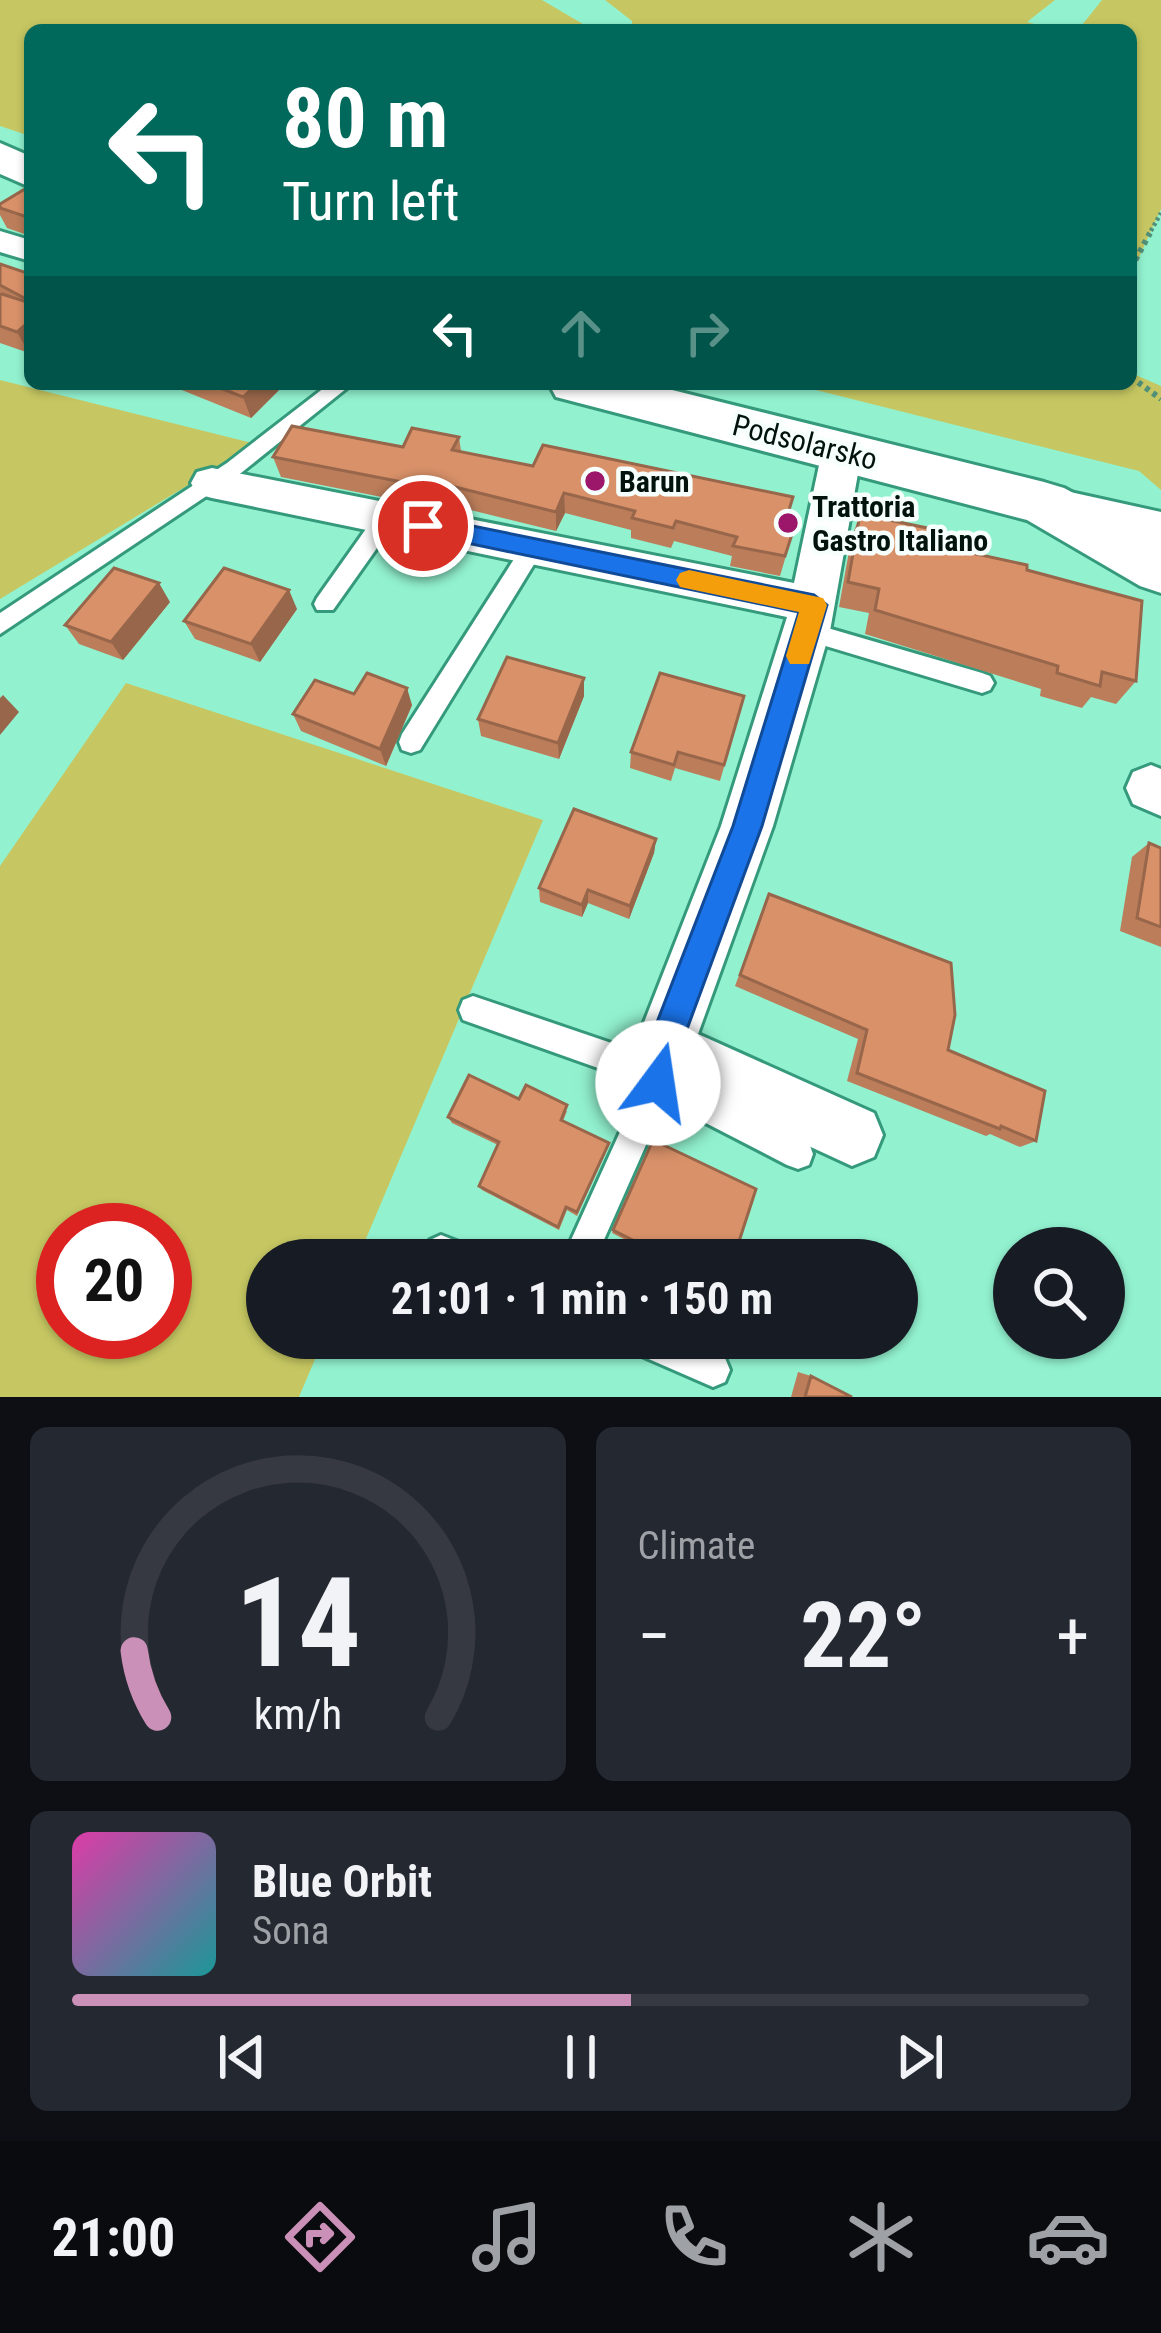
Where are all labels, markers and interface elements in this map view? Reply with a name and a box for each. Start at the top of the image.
text: 80 m [282,69,449,168]
icon: left [84,72,240,228]
text: Turn left [282,170,459,233]
icon: left [422,300,488,366]
icon: ahead [548,300,614,366]
icon: right [674,300,740,366]
street label: Podsolarsko [729,407,881,477]
place label: Barun [619,464,689,499]
marker: Barun [582,468,608,494]
pin [372,475,474,577]
place label: Trattoria Gastro Italiano [812,489,988,558]
icon: arrive [390,493,456,559]
marker: Trattoria Gastro Italiano [775,510,801,536]
position arrow [595,1020,721,1146]
speed limit sign: 20 [36,1203,192,1359]
map controls [993,1227,1125,1359]
button: search [993,1227,1125,1359]
text: 21:01 · 1 min · 150 m [391,1272,773,1325]
text: Climate [638,1523,755,1569]
text: 14 [235,1550,361,1696]
text: 22° [800,1584,926,1689]
text: − [638,1598,671,1675]
text: + [1056,1598,1089,1675]
text: km/h [254,1689,342,1739]
text: Blue Orbit [252,1855,432,1908]
text: Sona [252,1908,329,1954]
icon: previous [209,2024,275,2090]
icon: pause [548,2024,614,2090]
icon: next [887,2024,953,2090]
icon: directions [278,2195,362,2279]
icon: music [465,2195,549,2279]
icon: phone [652,2195,736,2279]
icon: climate [839,2195,923,2279]
icon: car [1026,2195,1110,2279]
text: 21:00 [51,2206,175,2269]

